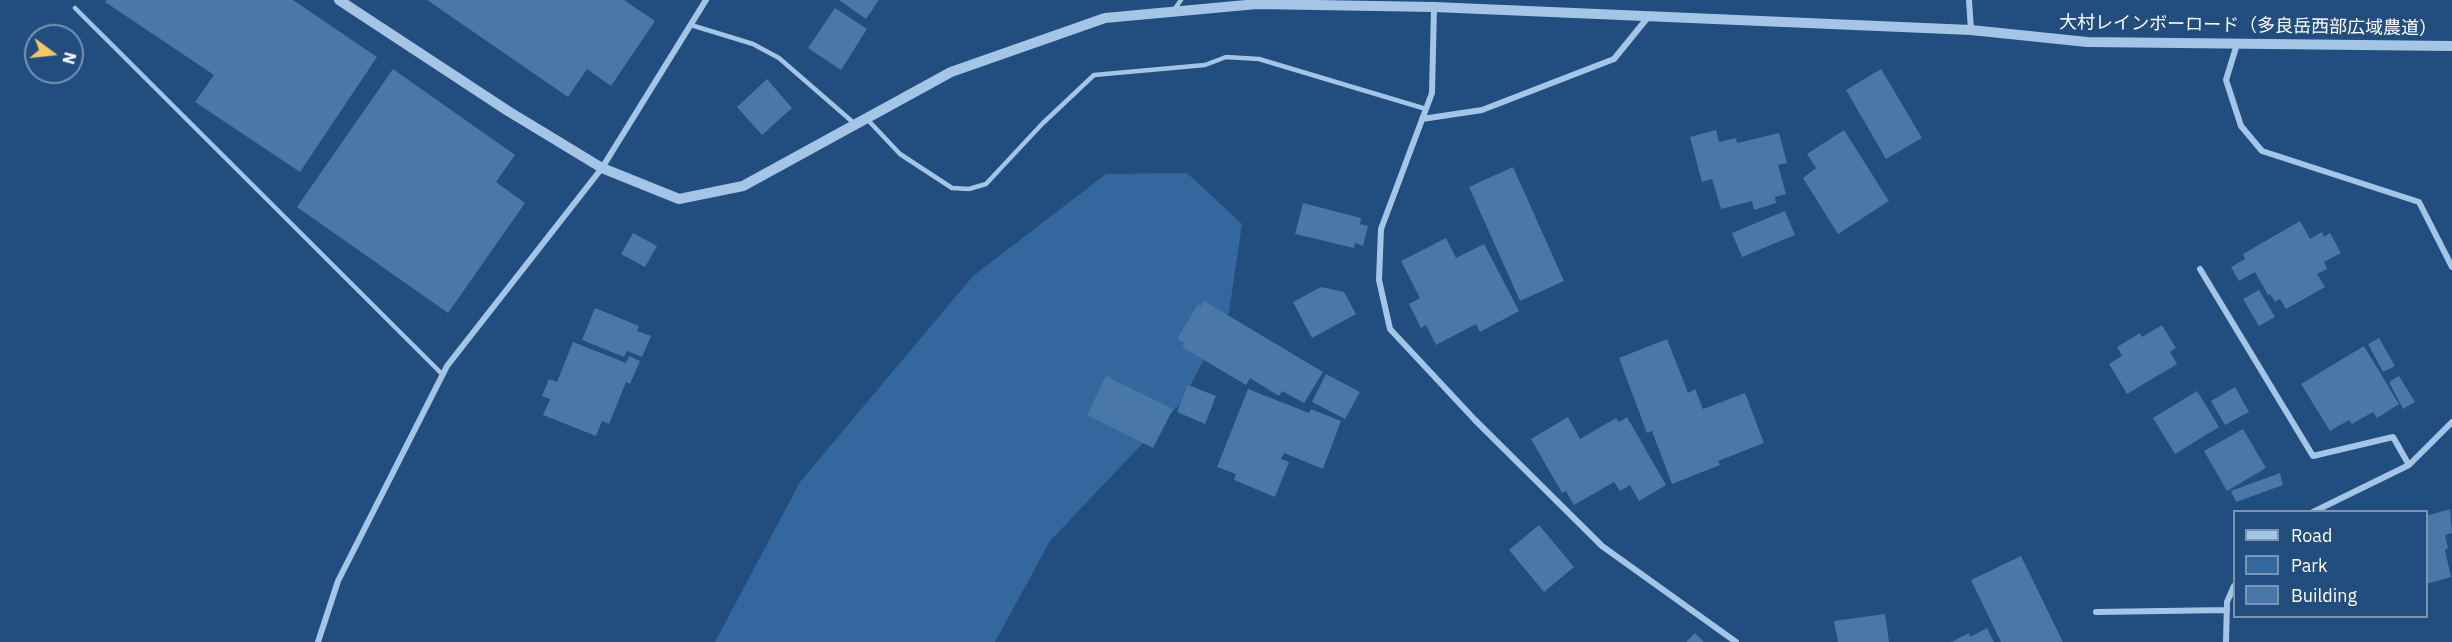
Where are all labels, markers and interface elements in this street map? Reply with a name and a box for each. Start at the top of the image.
street label: 大村レインボーロード（多良岳西部広域農道） [2059,12,2437,40]
north arrow [24,24,84,84]
text: N [58,50,81,66]
legend [2233,510,2428,618]
text: Road [2291,524,2332,547]
text: Park [2291,554,2327,577]
text: Building [2291,584,2357,607]

